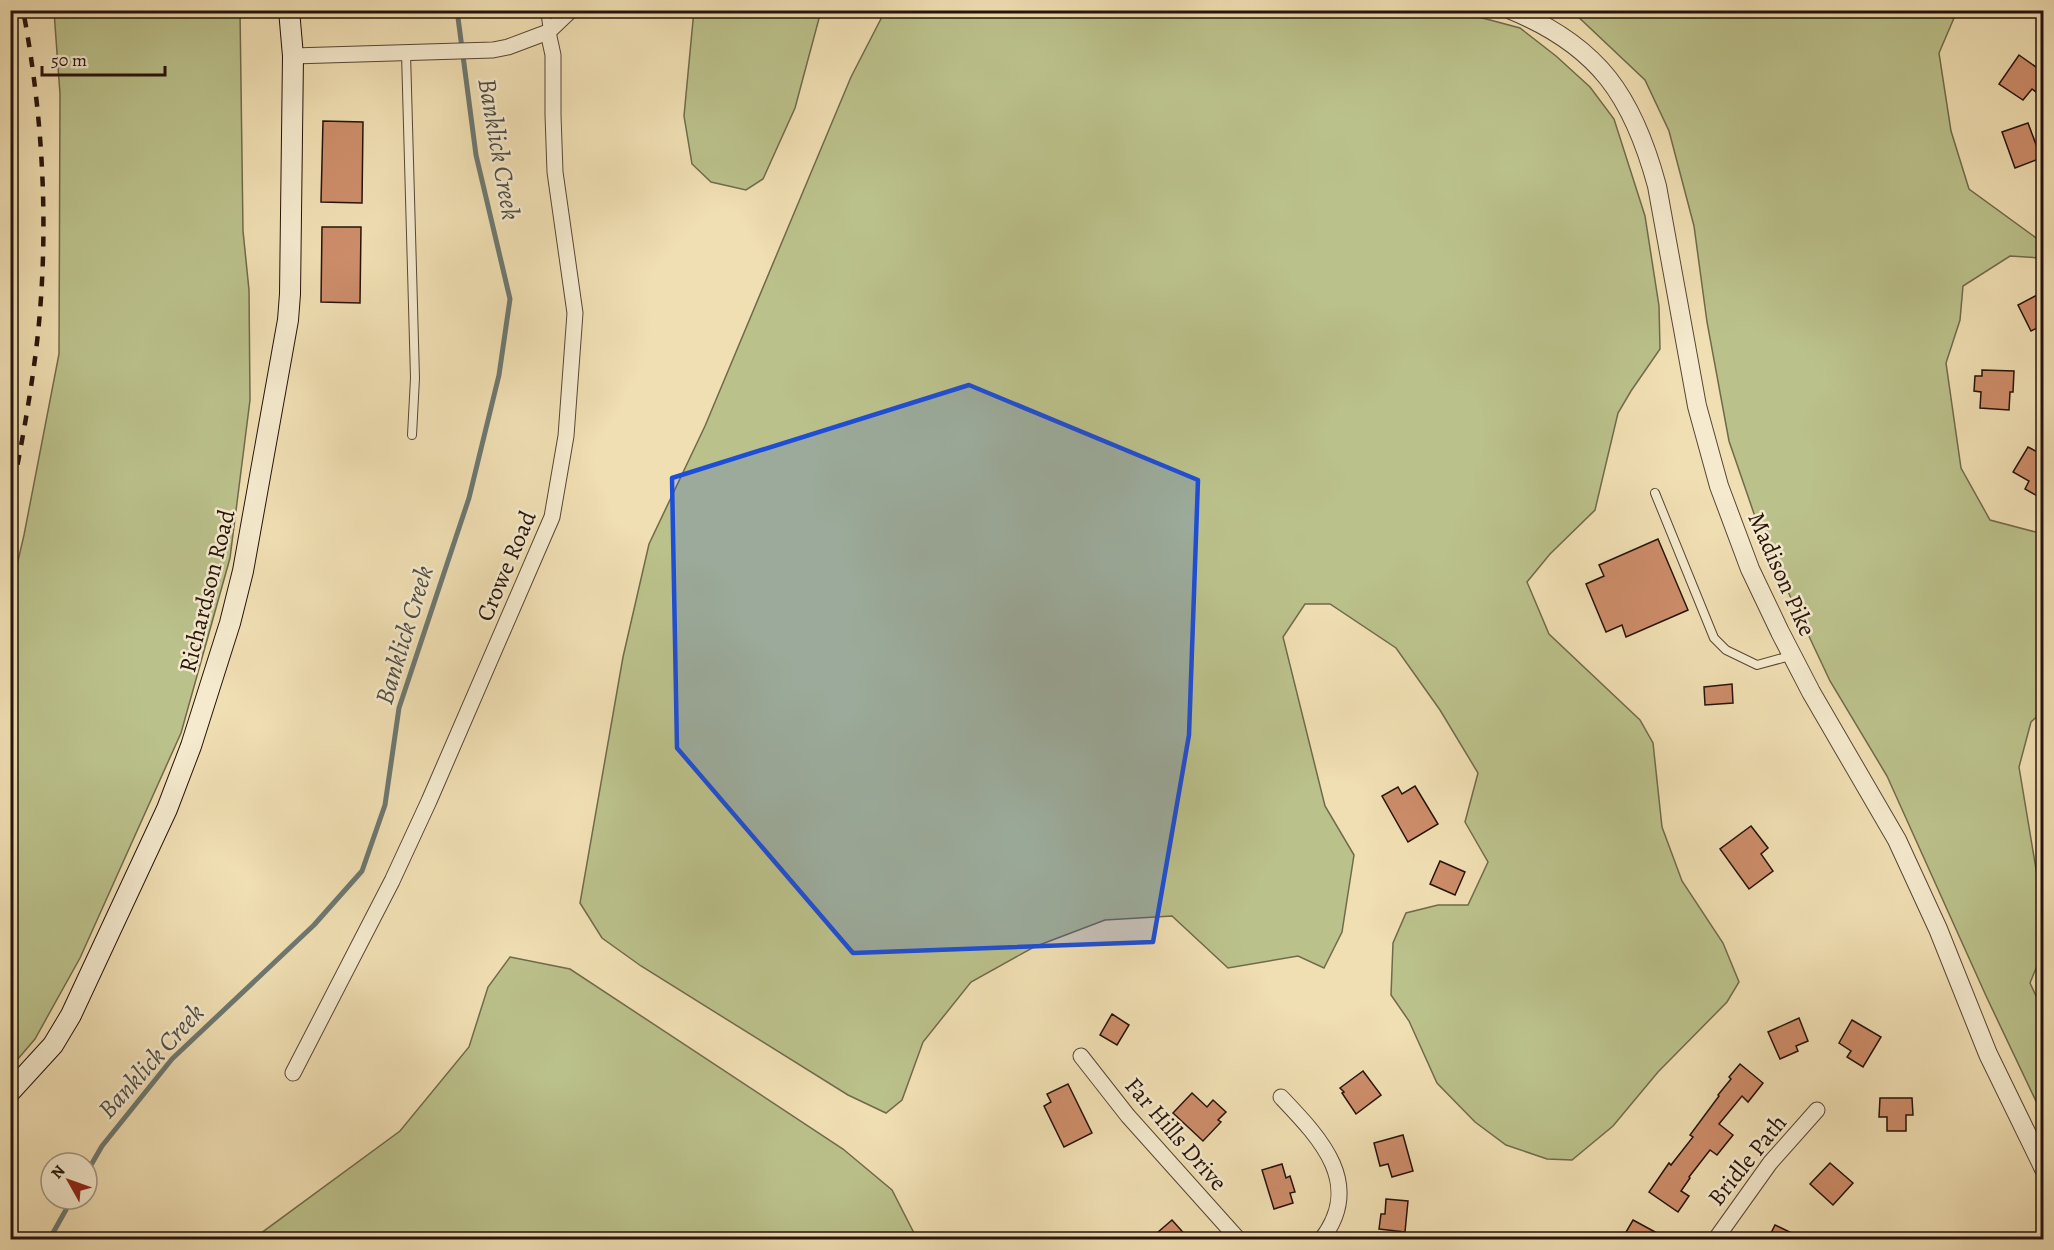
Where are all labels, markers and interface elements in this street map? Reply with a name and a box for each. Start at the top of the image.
scale bar [42,39,165,77]
text: 50 m [51,48,87,72]
water label: Banklick Creek [469,75,529,223]
street label: Richardson Road [171,506,243,676]
street label: Crowe Road [468,506,544,626]
street label: Madison Pike [1740,507,1824,641]
water label: Banklick Creek [366,561,442,709]
water label: Banklick Creek [90,996,212,1126]
street label: Far Hills Drive [1118,1070,1234,1198]
street label: Bridle Path [1700,1107,1794,1212]
north arrow [39,1151,99,1211]
text: N [46,1160,71,1184]

